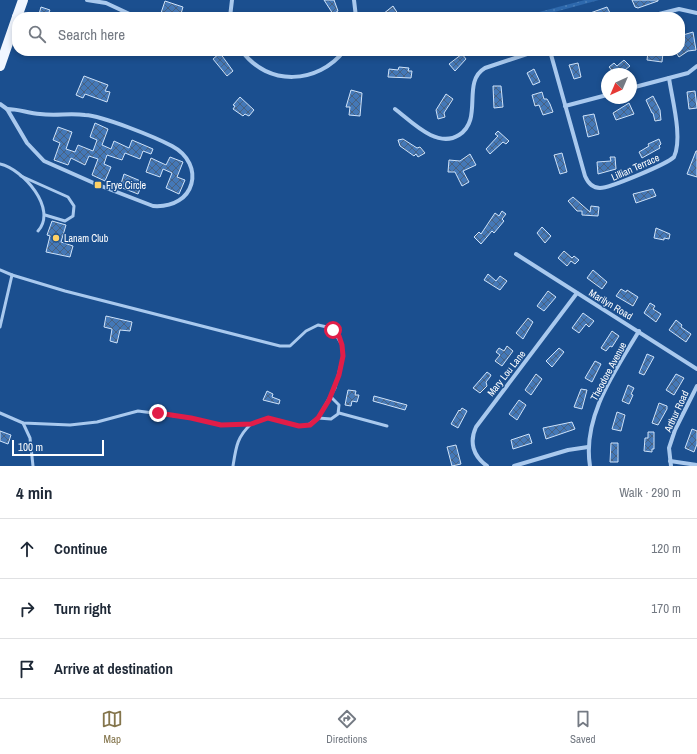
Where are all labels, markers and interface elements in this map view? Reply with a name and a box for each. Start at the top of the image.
search box [12,12,685,56]
icon: search [26,23,48,45]
text: Search here [58,24,125,45]
north arrow [601,68,637,104]
street label: Lillian Terrace [609,151,662,184]
place label: Frye Circle [106,179,147,192]
marker: Frye Circle [93,180,103,190]
place label: Lanam Club [64,232,109,245]
marker: Lanam Club [51,233,61,243]
street label: Marilyn Road [586,286,635,323]
route start [324,321,342,339]
street label: Theodore Avenue [588,339,630,403]
street label: Mary Lou Lane [484,347,529,399]
street label: Arthur Road [661,388,692,435]
route end [149,404,167,422]
scale bar [12,438,104,457]
text: 100 m [18,440,43,454]
text: 4 min [16,481,52,504]
text: Walk · 290 m [619,484,681,501]
icon: ahead [16,538,38,560]
text: Continue [54,538,107,559]
text: 120 m [651,540,681,557]
icon: right [16,598,38,620]
text: Turn right [54,598,111,619]
text: 170 m [651,600,681,617]
icon: arrive [16,658,38,680]
text: Arrive at destination [54,658,173,679]
tab: Map [101,708,123,746]
tab: Directions [326,708,367,746]
tab: Saved [570,708,596,746]

